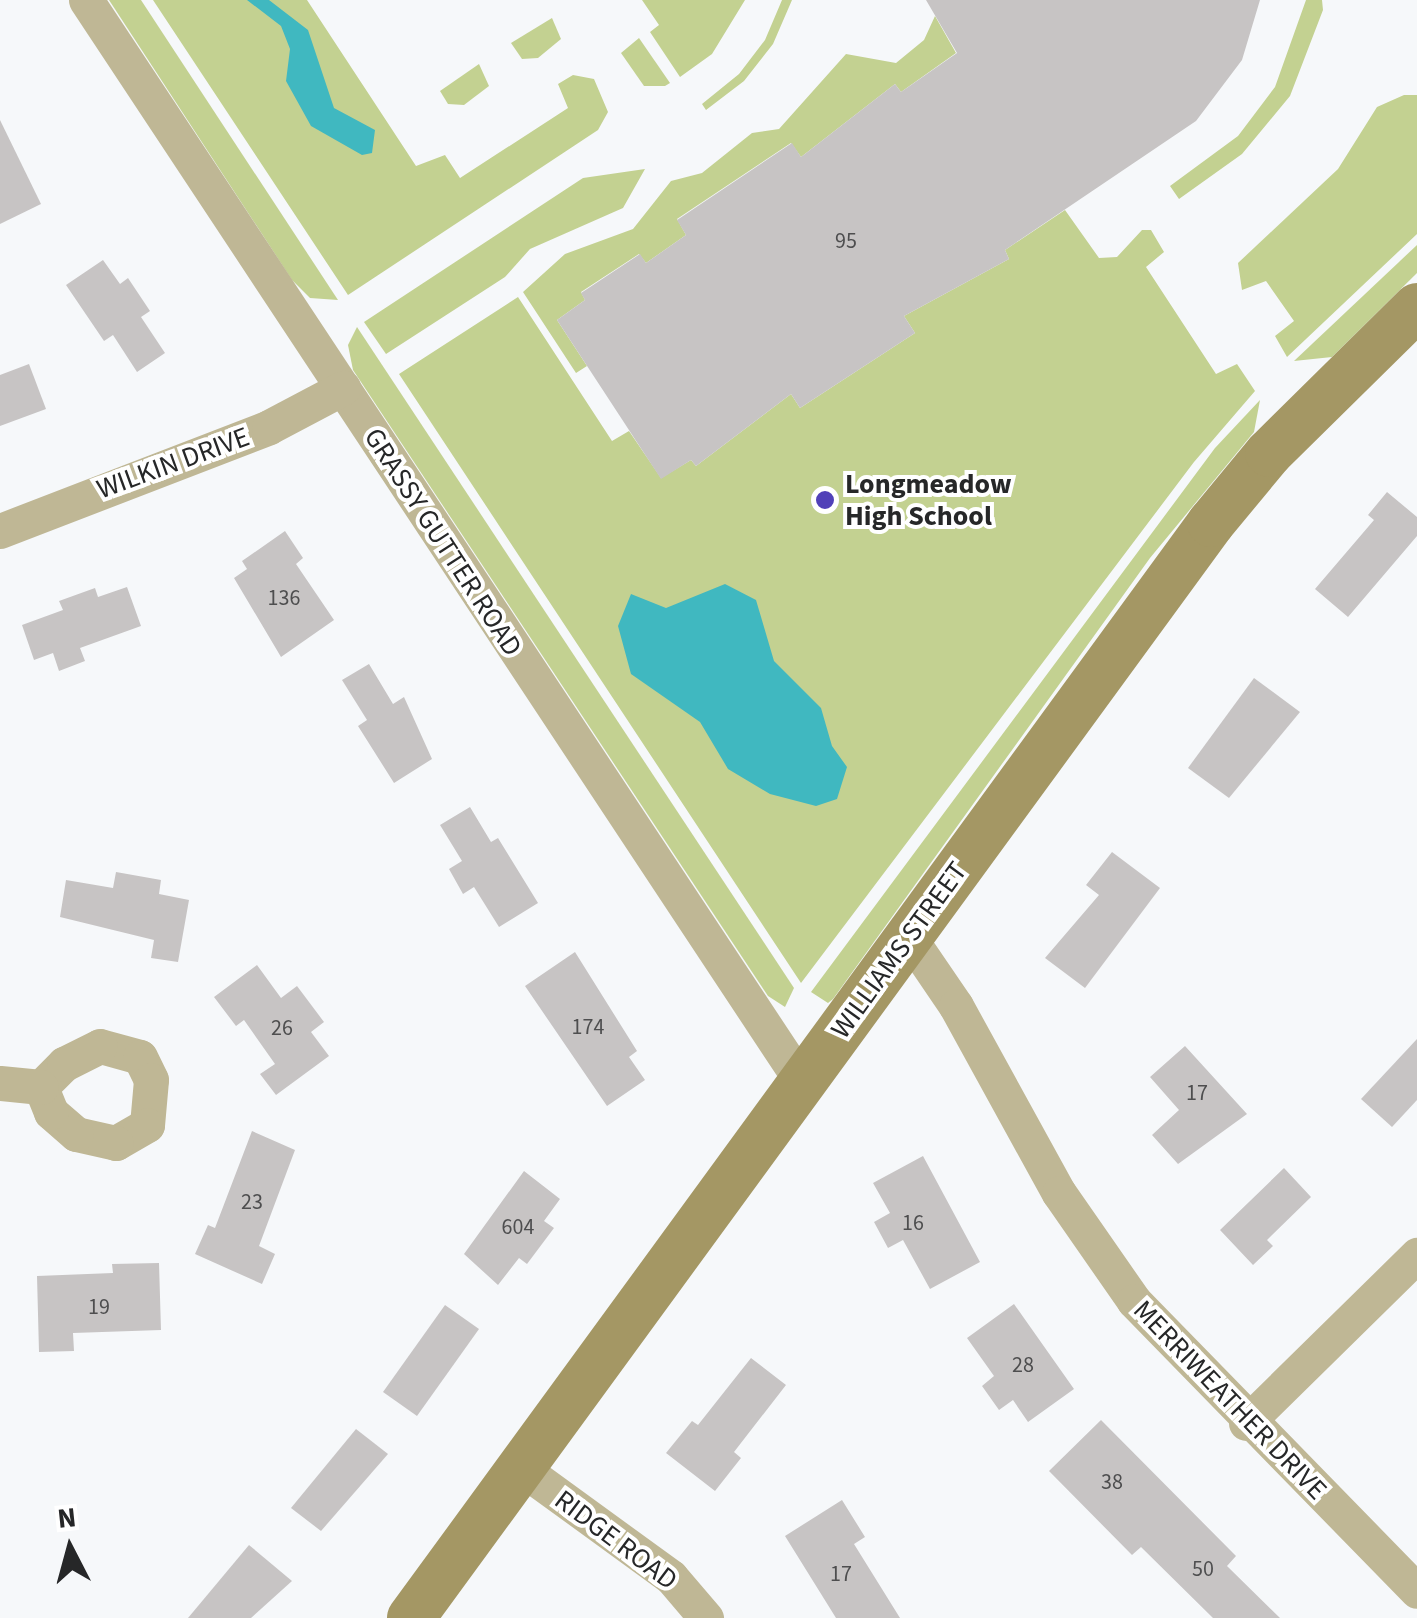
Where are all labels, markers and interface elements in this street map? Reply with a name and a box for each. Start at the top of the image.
house number: 95 [835,229,857,255]
street label: WILKIN DRIVE [92,420,254,506]
street label: GRASSY GUTTER ROAD [357,422,529,662]
place label: Longmeadow High School [845,467,1012,533]
marker: Longmeadow High School [814,489,836,511]
house number: 136 [268,586,300,612]
street label: WILLIAMS STREET [824,855,974,1045]
house number: 174 [572,1015,604,1041]
house number: 26 [271,1016,293,1042]
house number: 17 [1186,1081,1208,1107]
house number: 23 [241,1190,263,1216]
house number: 16 [902,1211,924,1237]
house number: 604 [502,1215,534,1241]
street label: MERRIWEATHER DRIVE [1126,1293,1334,1507]
house number: 19 [88,1295,110,1321]
house number: 28 [1012,1353,1034,1379]
house number: 38 [1101,1470,1123,1496]
street label: RIDGE ROAD [548,1483,684,1597]
text: N [56,1497,78,1539]
north arrow [20,1498,120,1598]
house number: 50 [1192,1557,1214,1583]
house number: 17 [830,1562,852,1588]

